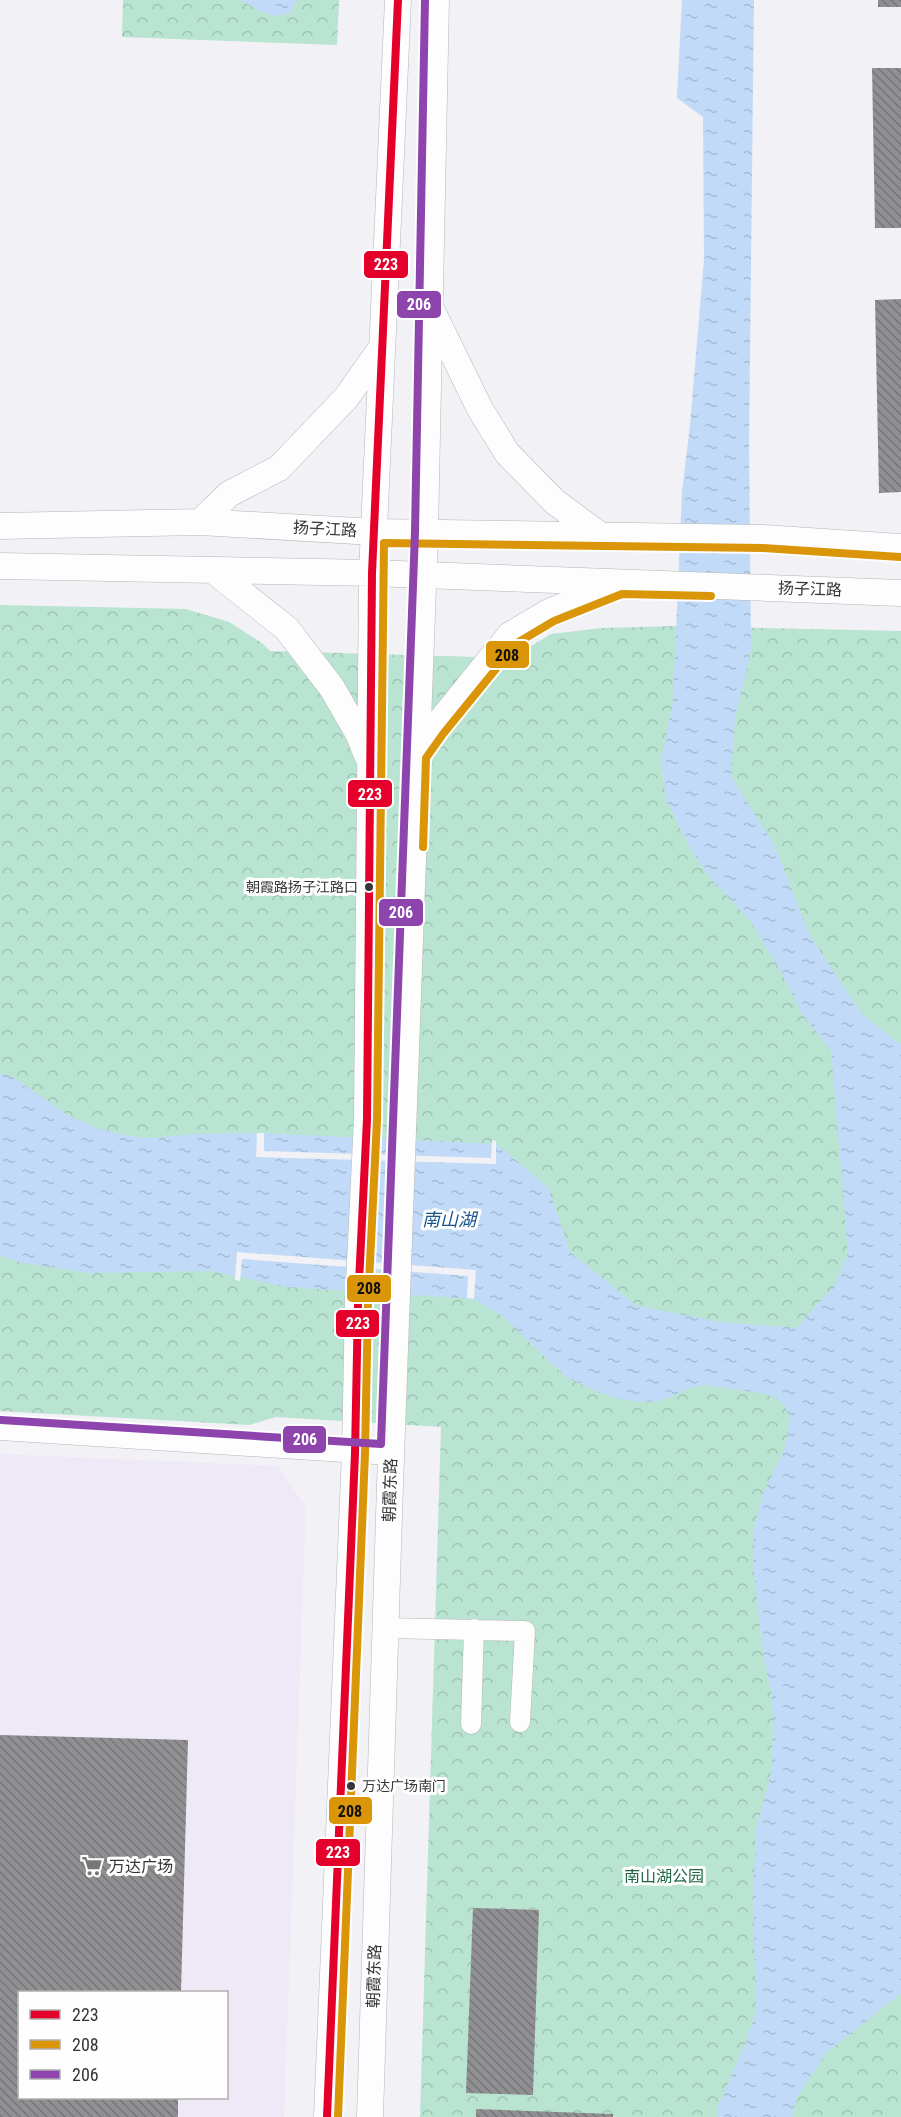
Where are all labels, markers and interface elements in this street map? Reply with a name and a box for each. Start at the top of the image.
line badge: 223 [363,250,409,279]
text: 223 [374,255,398,274]
line badge: 206 [396,290,442,319]
text: 206 [407,295,431,314]
street label: 扬子江路 [293,518,357,540]
street label: 扬子江路 [778,578,842,600]
line badge: 208 [485,640,530,669]
text: 208 [495,646,519,665]
line badge: 223 [347,779,393,808]
text: 223 [358,785,382,804]
place label: 朝霞路扬子江路口 [246,879,358,895]
marker: 朝霞路扬子江路口 [363,881,375,893]
line badge: 206 [378,898,424,927]
text: 206 [389,903,413,922]
water label: 南山湖 [422,1209,479,1230]
line badge: 208 [346,1274,392,1303]
text: 208 [357,1279,381,1298]
line badge: 223 [335,1309,380,1338]
text: 223 [346,1314,370,1333]
line badge: 206 [282,1425,327,1454]
text: 206 [293,1430,317,1449]
street label: 朝霞东路 [379,1458,401,1522]
place label: 万达广场南门 [362,1778,446,1794]
marker: 万达广场南门 [345,1780,357,1792]
line badge: 208 [328,1796,373,1825]
text: 208 [338,1802,362,1821]
line badge: 223 [315,1838,361,1867]
text: 223 [326,1843,350,1862]
supermarket icon: 万达广场 [80,1854,104,1878]
place label: 万达广场 [109,1857,173,1876]
park label: 南山湖公园 [624,1867,704,1886]
street label: 朝霞东路 [363,1944,385,2008]
legend [18,1991,228,2099]
text: 223 [72,2004,99,2025]
text: 208 [72,2034,99,2055]
text: 206 [72,2064,99,2085]

